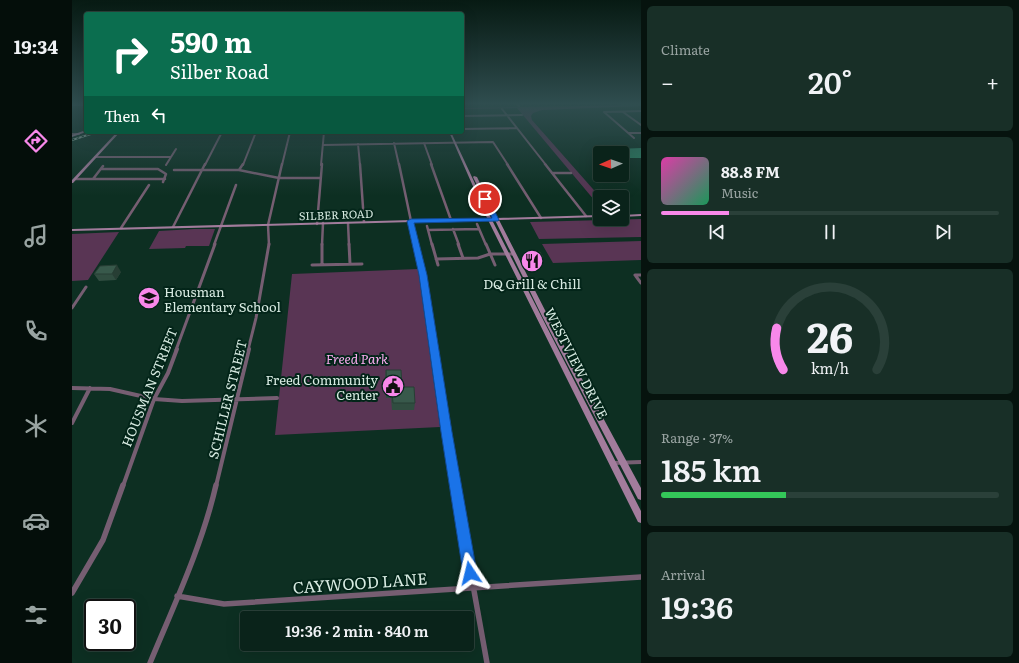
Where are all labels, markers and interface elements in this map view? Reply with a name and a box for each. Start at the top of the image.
text: 590 m [170,20,252,62]
icon: right [104,28,156,80]
text: 19:34 [14,33,58,60]
text: Climate [661,40,710,59]
text: Silber Road [170,58,269,85]
text: 20° [808,59,852,103]
text: − [661,65,674,98]
text: + [986,65,999,98]
text: Then [104,104,140,127]
icon: left [148,104,170,126]
icon: directions [22,127,50,155]
north arrow [593,146,629,182]
map controls [593,146,629,226]
text: 88.8 FM [721,160,780,183]
pin [468,182,502,216]
text: Music [721,183,758,202]
icon: arrive [474,188,496,210]
button: layers [593,190,629,226]
street label: SILBER ROAD [299,205,373,223]
icon: previous [706,221,728,243]
icon: pause [819,221,841,243]
icon: next [932,221,954,243]
icon: music [22,222,50,250]
restaurant icon: DQ Grill & Chill [519,248,545,274]
place label: DQ Grill & Chill [483,274,581,293]
place label: Housman Elementary School [164,282,281,316]
school or university icon: Housman Elementary School [136,285,162,311]
text: 26 [807,303,853,365]
street label: WESTVIEW DRIVE [541,304,613,422]
icon: phone [22,317,50,345]
street label: HOUSMAN STREET [116,324,182,450]
street label: SCHILLER STREET [203,337,251,461]
park label: Freed Park [326,349,389,368]
text: km/h [811,356,850,377]
place label: Freed Community Center [265,370,379,404]
public building icon: Freed Community Center [380,373,406,399]
icon: climate [22,412,50,440]
text: Range · 37% [661,428,733,447]
text: 185 km [661,447,761,491]
icon: car [22,507,50,535]
position arrow [449,552,491,594]
street label: CAYWOOD LANE [292,565,428,599]
text: Arrival [661,565,705,584]
text: 19:36 [661,584,733,628]
speed limit sign: 30 [84,599,136,651]
icon: filters [22,601,50,629]
text: 19:36 · 2 min · 840 m [285,619,429,642]

